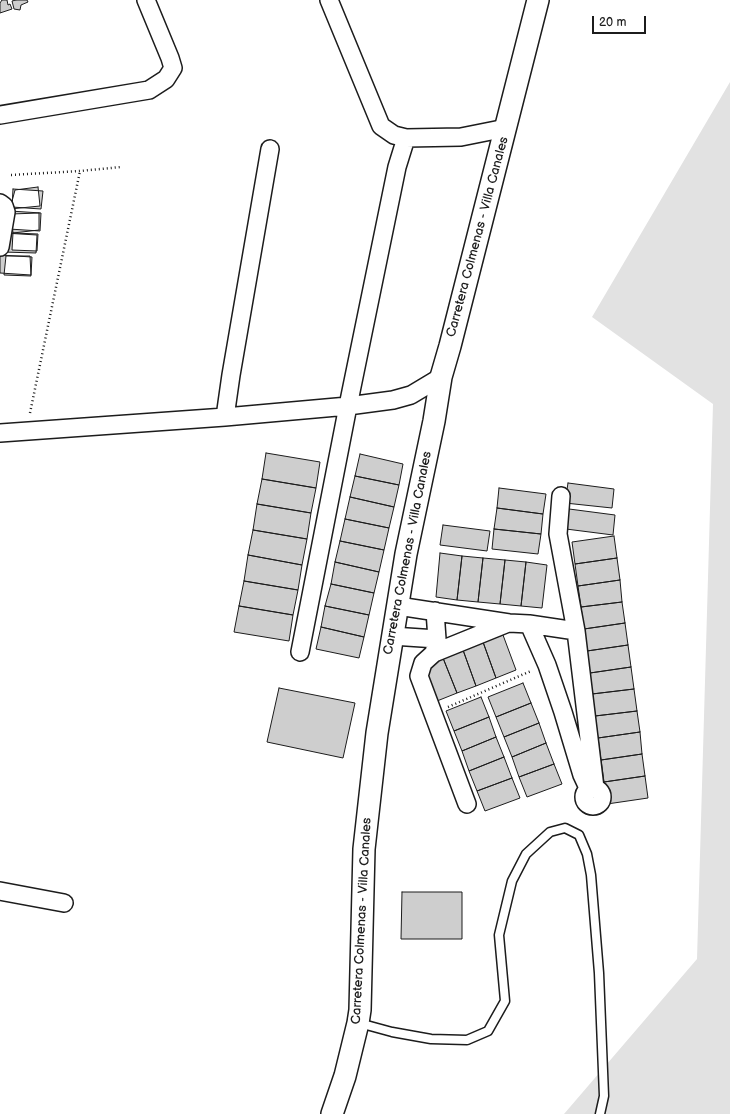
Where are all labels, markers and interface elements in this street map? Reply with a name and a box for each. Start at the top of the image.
scale bar [594,8,648,34]
text: 20 m [599,15,626,30]
street label: Carretera Colmenas - Villa Canales [444,135,512,339]
street label: Carretera Colmenas - Villa Canales [381,450,435,656]
street label: Carretera Colmenas - Villa Canales [349,817,375,1025]

